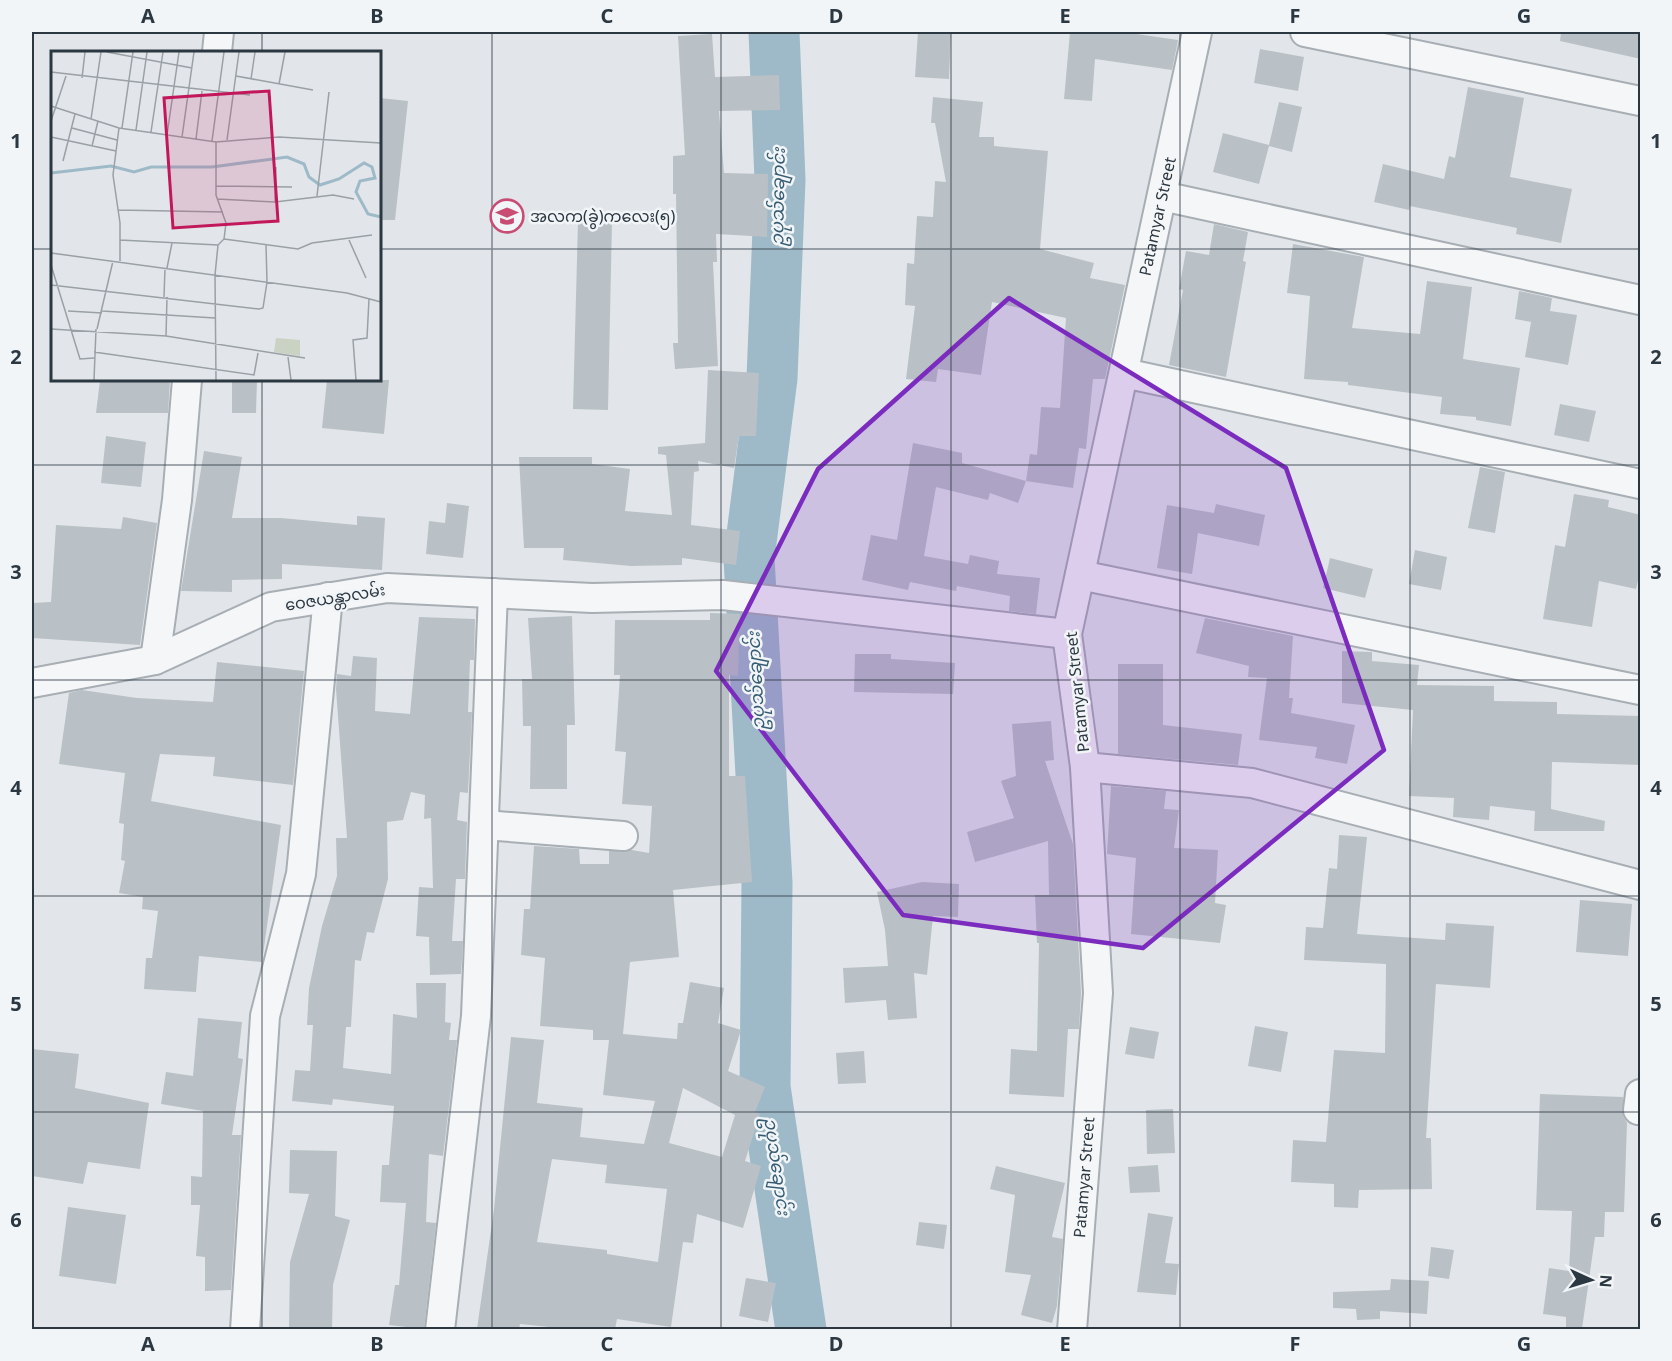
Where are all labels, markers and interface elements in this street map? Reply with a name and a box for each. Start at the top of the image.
text: A [141,2,155,29]
text: B [370,2,384,29]
text: C [601,2,614,29]
text: D [829,2,843,29]
text: E [1059,2,1071,29]
text: F [1290,2,1300,29]
text: G [1517,2,1531,29]
inset map [51,51,381,381]
text: 1 [10,127,22,154]
text: 1 [1650,127,1662,154]
water label: ဥပုသ်ချောင်း [764,146,794,246]
street label: Patamyar Street [1134,155,1181,278]
school or university icon: အလက(ခွဲ)ကလေး(၅) [489,198,525,234]
place label: အလက(ခွဲ)ကလေး(၅) [530,205,676,230]
text: 2 [10,343,22,370]
text: 2 [1650,343,1662,370]
text: 3 [10,558,22,585]
text: 3 [1650,558,1662,585]
street label: ဝေဇယန္တာလမ်း [283,578,387,619]
water label: ဥပုသ်ချောင်း [740,629,774,731]
street label: Patamyar Street [1060,630,1094,753]
text: 4 [10,774,22,801]
text: 4 [1650,774,1662,801]
text: 5 [10,990,22,1017]
text: 5 [1650,990,1662,1017]
water label: ဥပုသ်ချောင်း [755,1115,797,1219]
street label: Patamyar Street [1068,1116,1099,1239]
text: 6 [10,1206,22,1233]
text: 6 [1650,1206,1662,1233]
north arrow [1561,1250,1621,1310]
text: N [1595,1274,1617,1288]
text: A [141,1330,155,1357]
text: B [370,1330,384,1357]
text: C [601,1330,614,1357]
text: D [829,1330,843,1357]
text: E [1059,1330,1071,1357]
text: F [1290,1330,1300,1357]
text: G [1517,1330,1531,1357]

